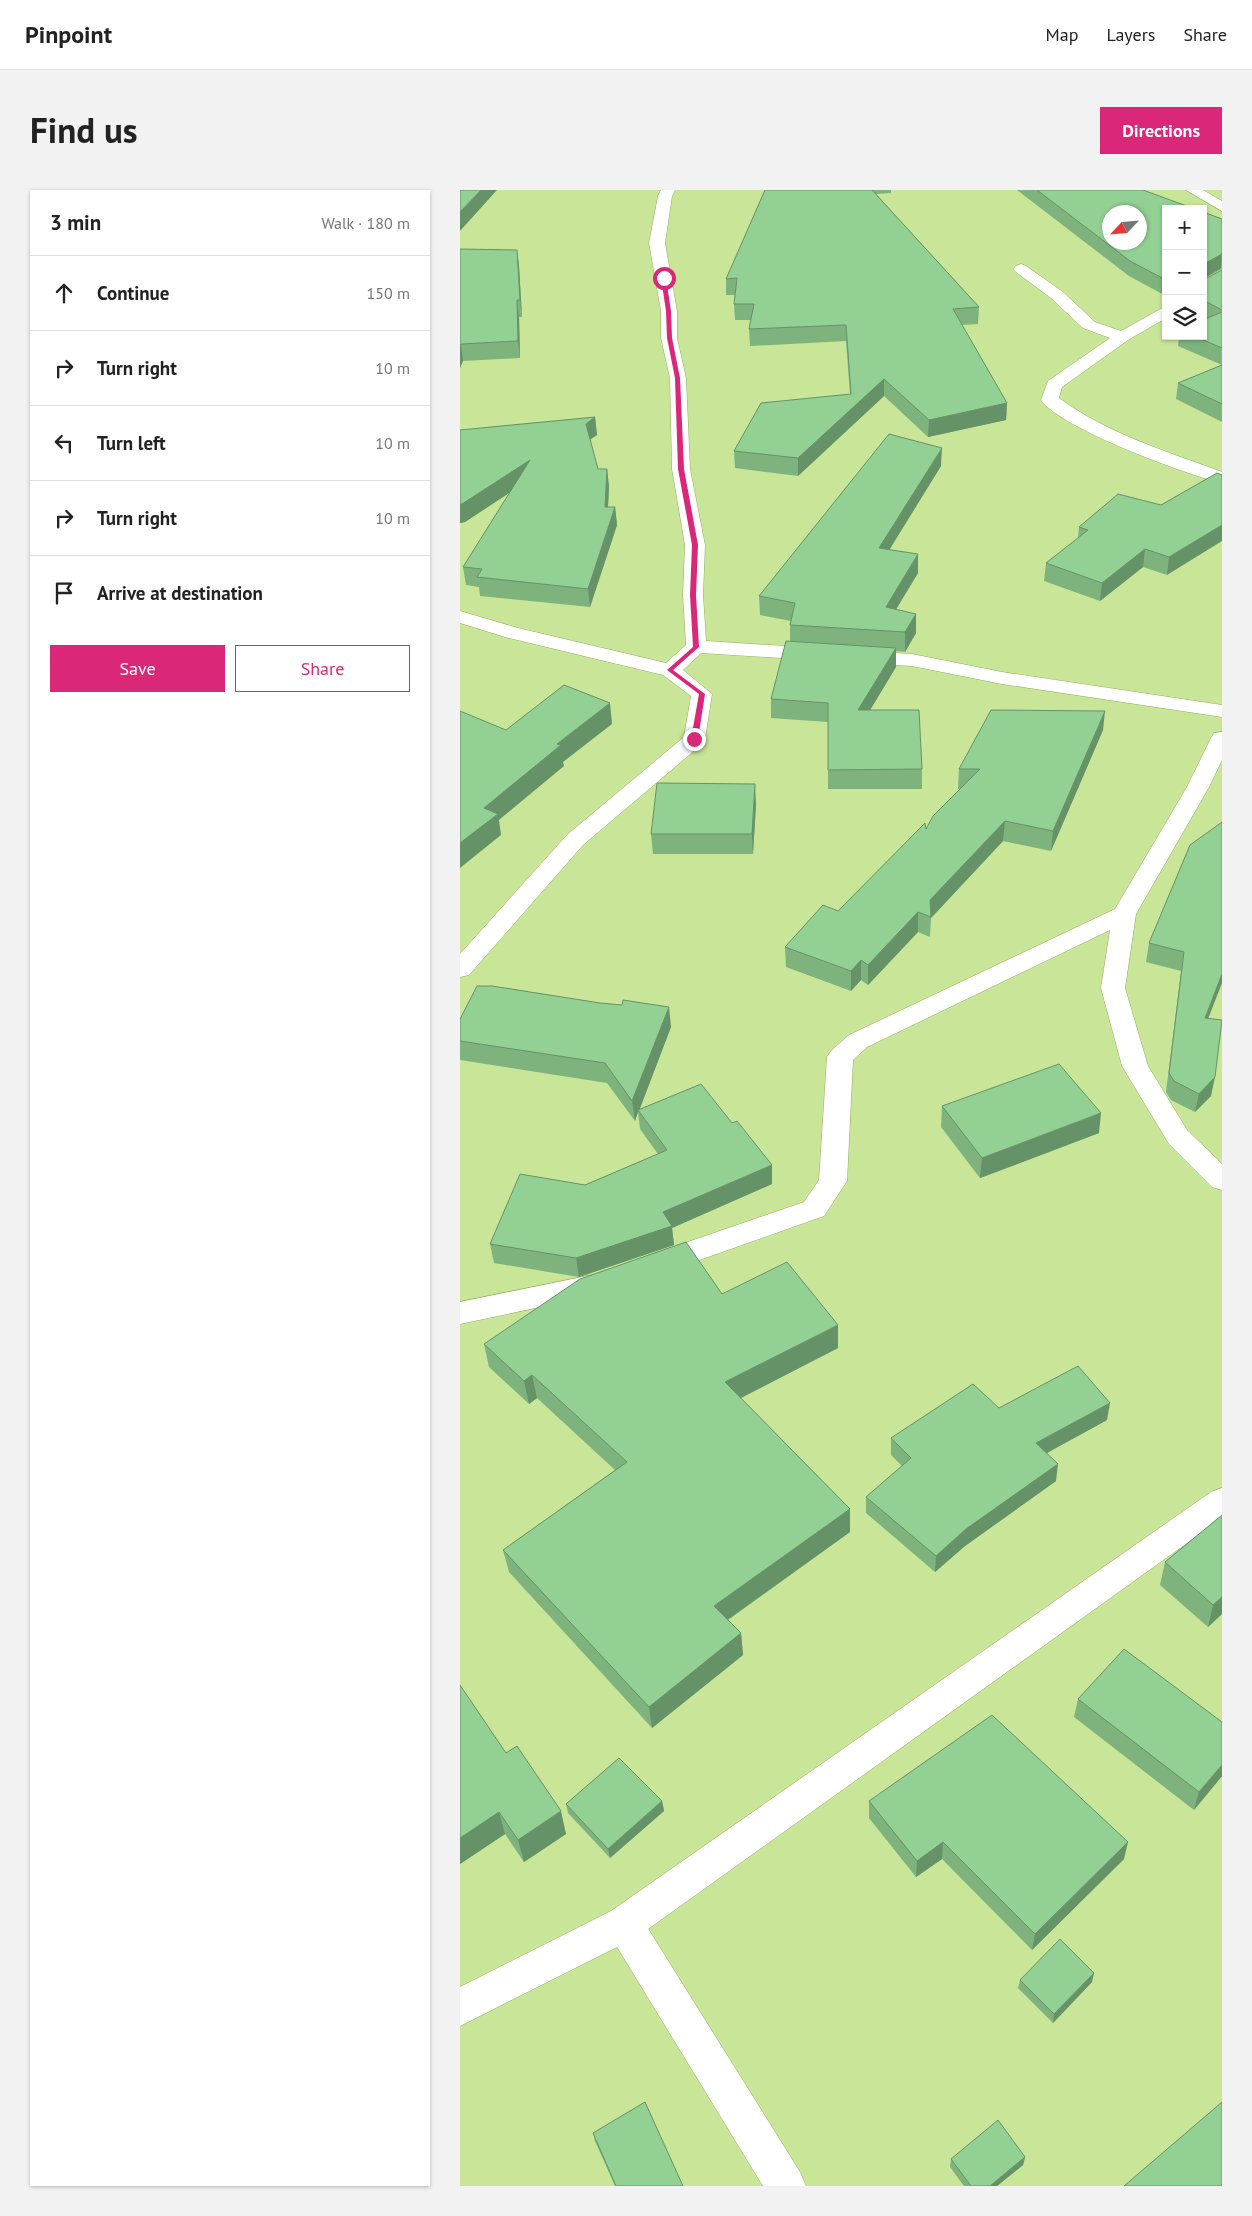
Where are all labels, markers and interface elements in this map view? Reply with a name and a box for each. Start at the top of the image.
text: Pinpoint [25,19,112,50]
text: Map [1046,23,1078,46]
text: Layers [1106,23,1155,46]
text: Share [1183,23,1227,46]
text: Find us [30,107,138,153]
button: Directions [1100,107,1222,154]
north arrow [1102,205,1147,250]
map controls [1162,205,1207,340]
button: + [1162,205,1207,250]
text: 3 min [50,209,101,236]
text: Walk · 180 m [321,213,410,233]
button: − [1162,250,1207,295]
route start [653,267,676,290]
icon: ahead [50,279,78,307]
text: Continue [97,281,169,305]
text: 150 m [367,283,410,303]
button: layers [1162,295,1207,340]
icon: right [50,354,78,382]
text: Turn right [97,356,177,380]
text: 10 m [375,358,410,378]
icon: left [50,429,78,457]
text: Turn left [97,431,166,455]
text: 10 m [375,433,410,453]
icon: right [50,504,78,532]
text: Turn right [97,506,177,530]
text: 10 m [375,508,410,528]
icon: arrive [50,579,78,607]
text: Arrive at destination [97,581,263,605]
button: Save [50,645,225,692]
button: Share [235,645,410,692]
route end [683,728,706,751]

